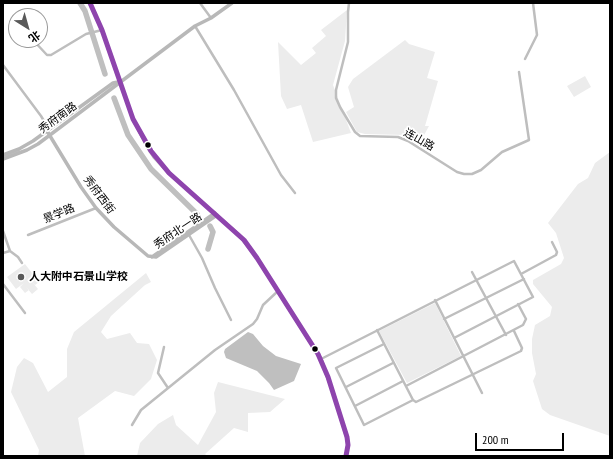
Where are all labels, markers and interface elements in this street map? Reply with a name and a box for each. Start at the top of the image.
north arrow [8,8,48,48]
text: 北 [26,28,43,46]
street label: 秀府南路 [36,100,80,136]
street label: 连山路 [401,126,437,154]
unlabelled marker [143,140,153,150]
street label: 秀府西街 [80,173,118,217]
street label: 景学路 [41,202,77,226]
street label: 秀府北一路 [152,210,204,252]
place label: 人大附中石景山学校 [29,270,128,284]
marker: 人大附中石景山学校 [16,272,26,282]
unlabelled marker [310,344,320,354]
scale bar [477,425,566,451]
text: 200 m [482,432,509,447]

